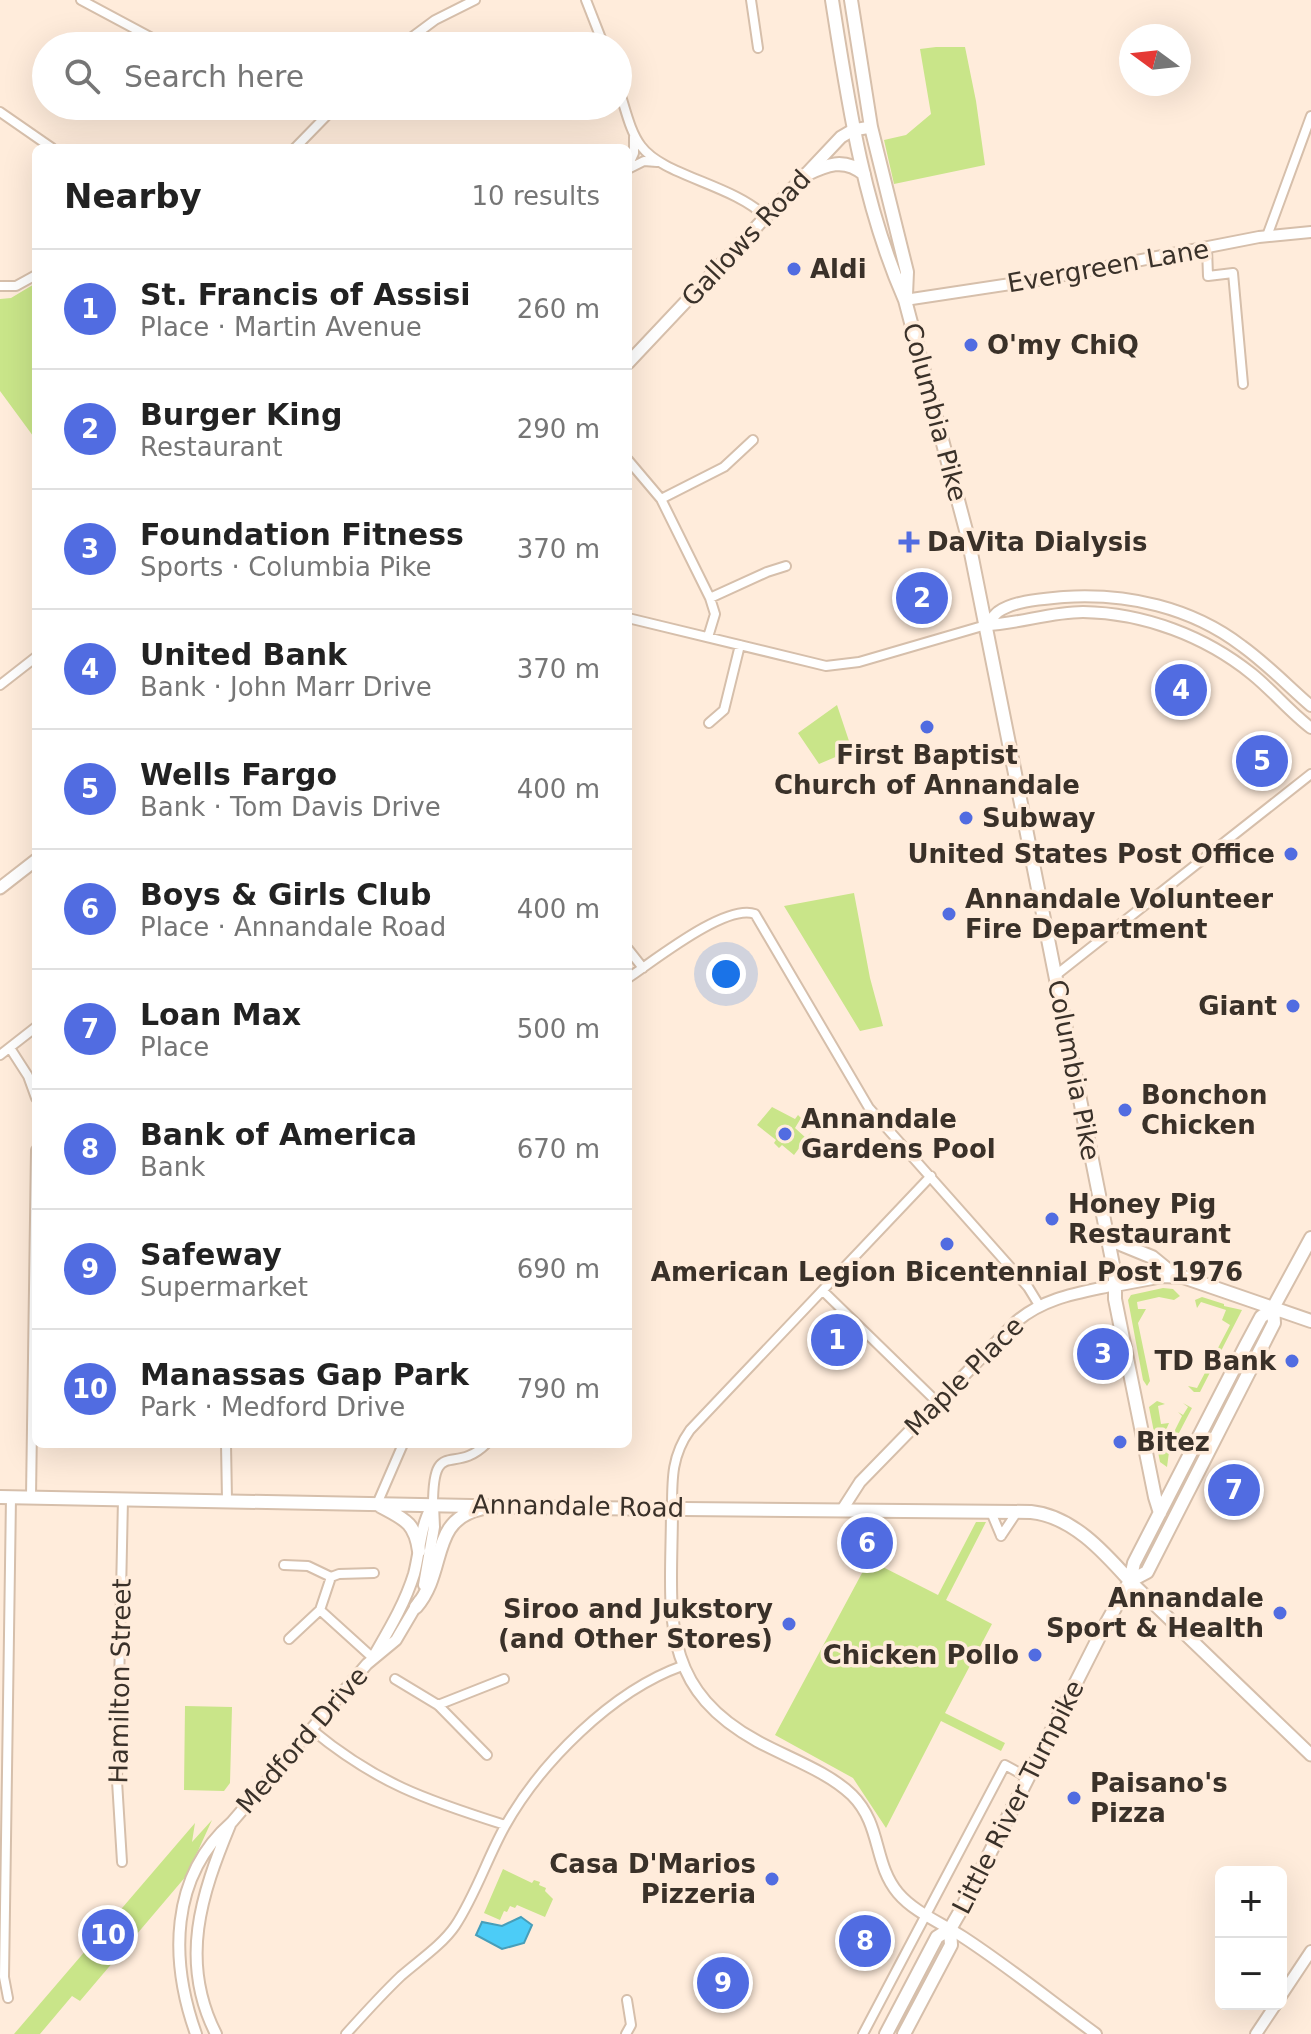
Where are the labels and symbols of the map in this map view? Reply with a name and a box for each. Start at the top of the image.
north arrow [1119,24,1191,96]
street label: Gallows Road [675,164,817,312]
street label: Evergreen Lane [1005,233,1211,299]
place label: Aldi [810,254,867,284]
marker: Aldi [785,260,803,278]
street label: Columbia Pike [897,320,973,504]
place label: O'my ChiQ [987,330,1139,360]
marker: O'my ChiQ [962,336,980,354]
place label: DaVita Dialysis [927,527,1148,557]
marker: DaVita Dialysis [898,531,920,553]
pin: 2 [896,568,948,628]
pin: 4 [1155,660,1207,720]
marker: First Baptist Church of Annandale [918,718,936,736]
pin: 5 [1236,731,1288,791]
place label: First Baptist Church of Annandale [774,740,1080,800]
place label: Subway [982,803,1096,833]
marker: Subway [957,809,975,827]
place label: United States Post Office [907,839,1275,869]
marker: United States Post Office [1282,845,1300,863]
place label: Annandale Volunteer Fire Department [965,884,1273,944]
marker: Annandale Volunteer Fire Department [940,905,958,923]
your location [706,954,746,994]
street label: Columbia Pike [1042,977,1106,1163]
place label: Giant [1198,991,1277,1021]
marker: Giant [1284,997,1302,1015]
place label: Bonchon Chicken [1141,1080,1267,1140]
marker: Bonchon Chicken [1116,1101,1134,1119]
place label: Annandale Gardens Pool [801,1104,996,1164]
marker: Annandale Gardens Pool [776,1125,794,1143]
place label: Honey Pig Restaurant [1068,1189,1231,1249]
marker: Honey Pig Restaurant [1043,1210,1061,1228]
marker: American Legion Bicentennial Post 1976 [938,1235,956,1253]
place label: American Legion Bicentennial Post 1976 [651,1257,1243,1287]
pin: 1 [811,1310,863,1370]
street label: Maple Place [898,1310,1030,1442]
pin: 3 [1077,1324,1129,1384]
place label: TD Bank [1154,1346,1277,1376]
marker: TD Bank [1283,1352,1301,1370]
place label: Bitez [1136,1427,1210,1457]
marker: Bitez [1111,1433,1129,1451]
pin: 7 [1208,1460,1260,1520]
street label: Annandale Road [472,1489,684,1523]
pin: 6 [841,1513,893,1573]
street label: Hamilton Street [103,1578,137,1784]
place label: Annandale Sport & Health [1046,1583,1264,1643]
place label: Siroo and Jukstory (and Other Stores) [498,1594,773,1654]
marker: Annandale Sport & Health [1271,1604,1289,1622]
marker: Siroo and Jukstory (and Other Stores) [780,1615,798,1633]
place label: Chicken Pollo [823,1640,1019,1670]
marker: Chicken Pollo [1026,1646,1044,1664]
street label: Medford Drive [230,1661,374,1819]
street label: Little River Turnpike [946,1675,1090,1919]
place label: Paisano's Pizza [1090,1768,1228,1828]
marker: Paisano's Pizza [1065,1789,1083,1807]
place label: Casa D'Marios Pizzeria [549,1849,756,1909]
marker: Casa D'Marios Pizzeria [763,1870,781,1888]
pin: 10 [82,1905,134,1965]
pin: 8 [839,1911,891,1971]
pin: 9 [697,1953,749,2013]

